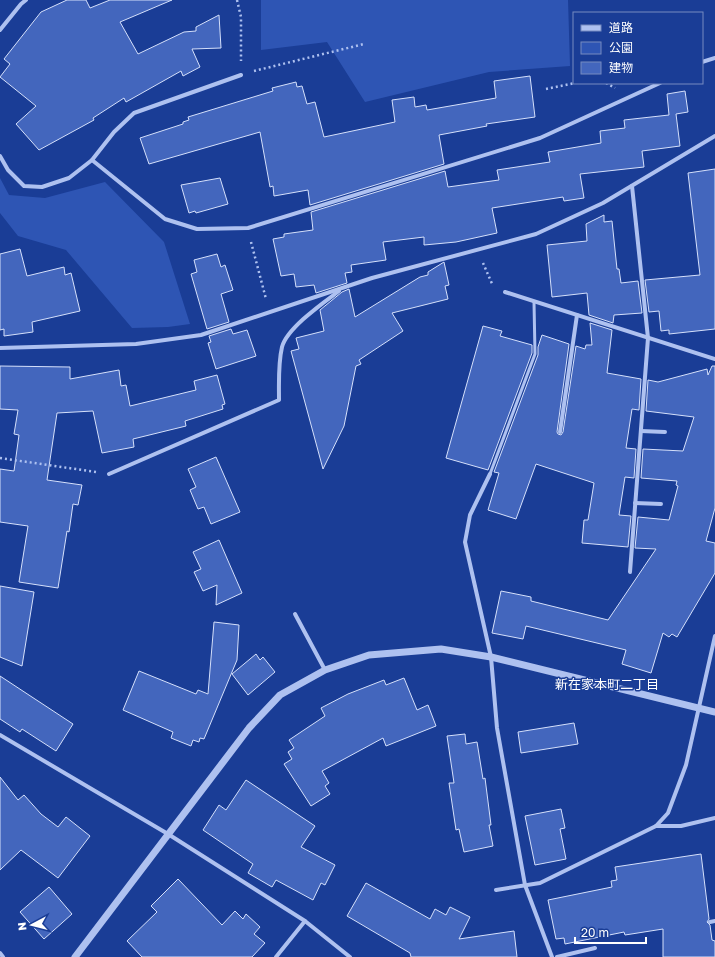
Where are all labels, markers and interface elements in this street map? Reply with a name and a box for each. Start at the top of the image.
legend [573,12,703,84]
text: 道路 [609,20,633,35]
text: 公園 [609,40,633,55]
text: 建物 [609,60,633,75]
district label: 新在家本町二丁目 [555,676,659,692]
north arrow [12,905,52,945]
scale bar [575,919,646,945]
text: N [15,921,29,931]
text: 20 m [581,925,609,940]

